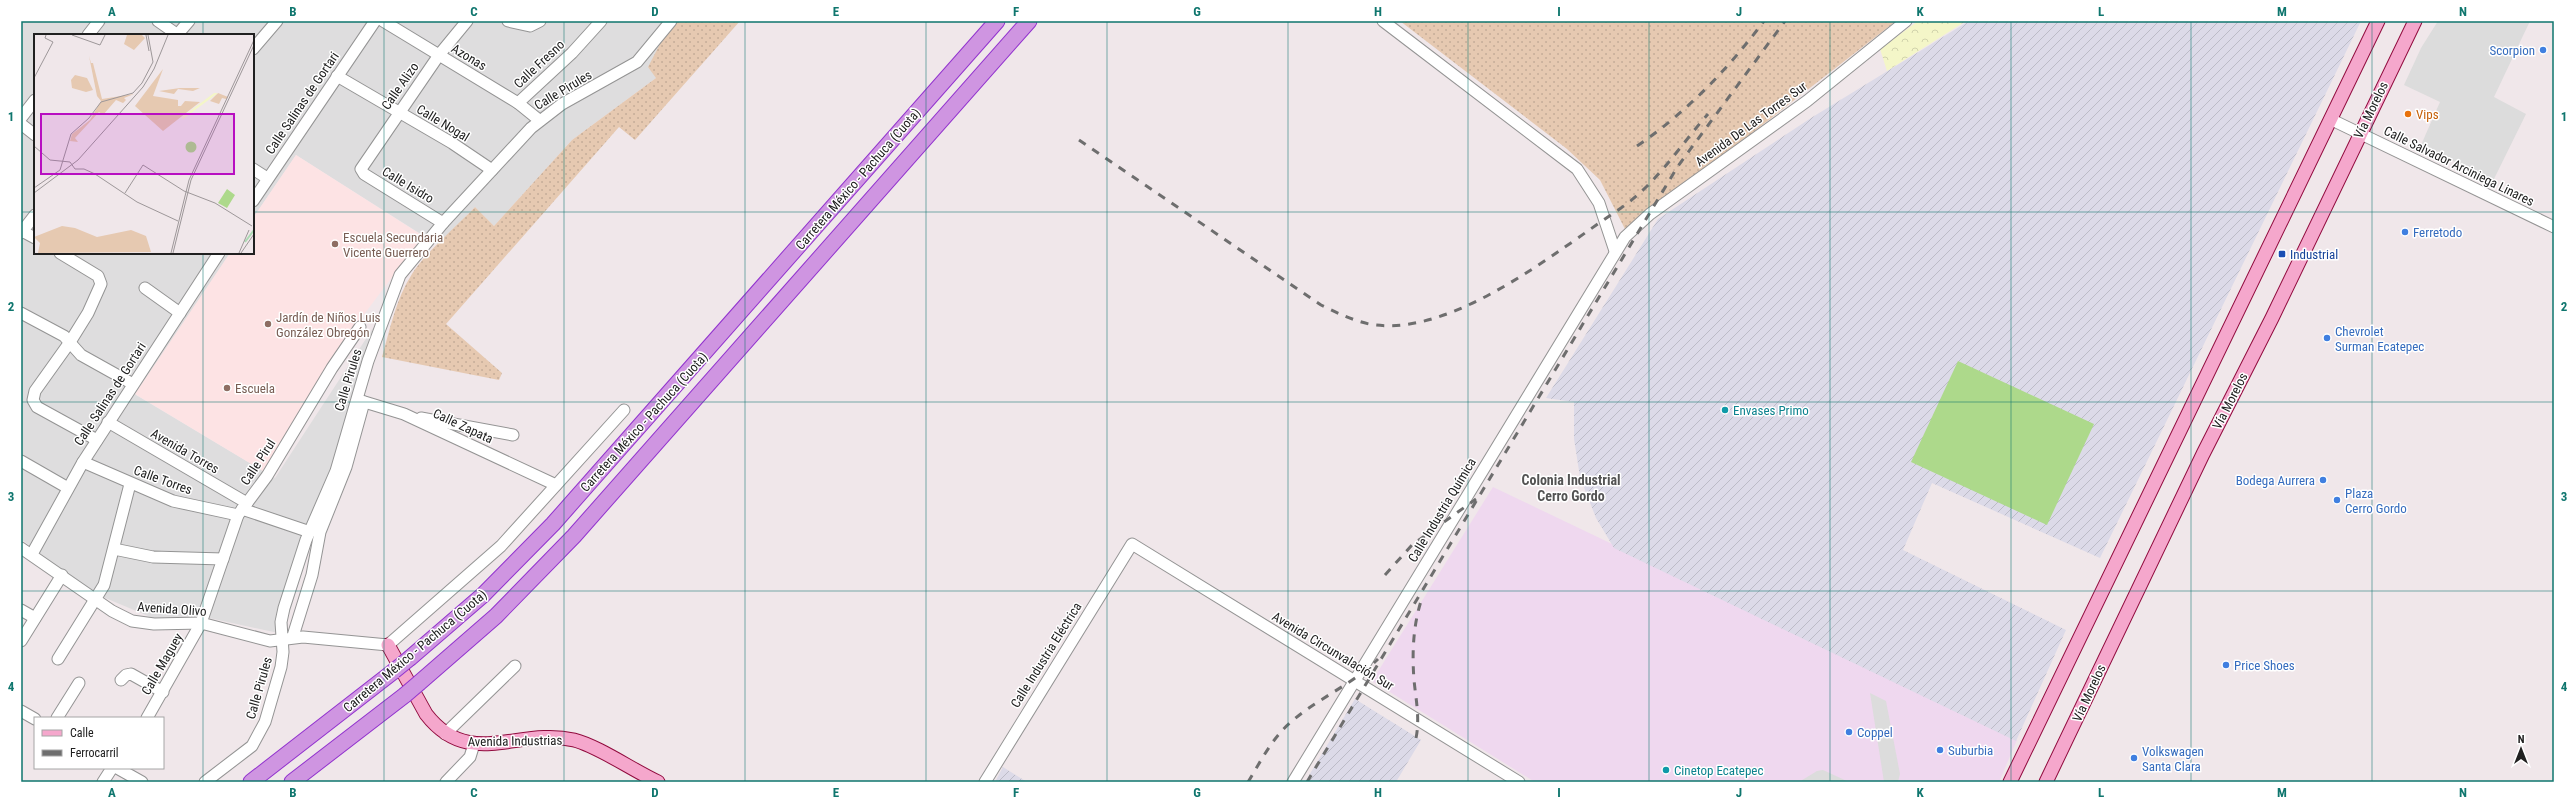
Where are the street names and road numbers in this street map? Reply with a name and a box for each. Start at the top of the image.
street label: Calle Fresno [511,37,567,91]
street label: Azonas [449,41,489,73]
street label: Calle Salinas de Gortari [262,49,342,157]
street label: Calle Alizo [378,59,422,113]
street label: Calle Pirules [532,67,594,113]
street label: Avenida De Las Torres Sur [1693,79,1810,169]
street label: Vía Morelos [2351,79,2391,141]
street label: Calle Nogal [414,101,472,145]
street label: Carretera México - Pachuca (Cuota) [793,105,923,253]
street label: Calle Salvador Arciniega Linares [2382,123,2537,209]
street label: Calle Isidro [379,164,437,206]
street label: Calle Salinas de Gortari [71,340,149,448]
street label: Calle Pirules [331,347,365,413]
street label: Carretera México - Pachuca (Cuota) [577,349,711,495]
street label: Vía Morelos [2209,370,2251,432]
street label: Calle Zapata [431,406,495,446]
street label: Avenida Torres [148,426,222,477]
street label: Calle Pirul [238,436,278,488]
street label: Calle Industria Química [1405,455,1479,565]
street label: Calle Torres [132,463,194,497]
street label: Carretera México - Pachuca (Cuota) [340,587,490,715]
street label: Avenida Olivo [137,599,207,619]
street label: Calle Industria Eléctrica [1007,600,1085,710]
street label: Avenida Circunvalación Sur [1269,609,1397,693]
street label: Calle Maguey [138,630,186,698]
street label: Calle Pirules [243,655,275,721]
street label: Vía Morelos [2069,662,2109,724]
street label: Avenida Industrias [467,733,563,749]

